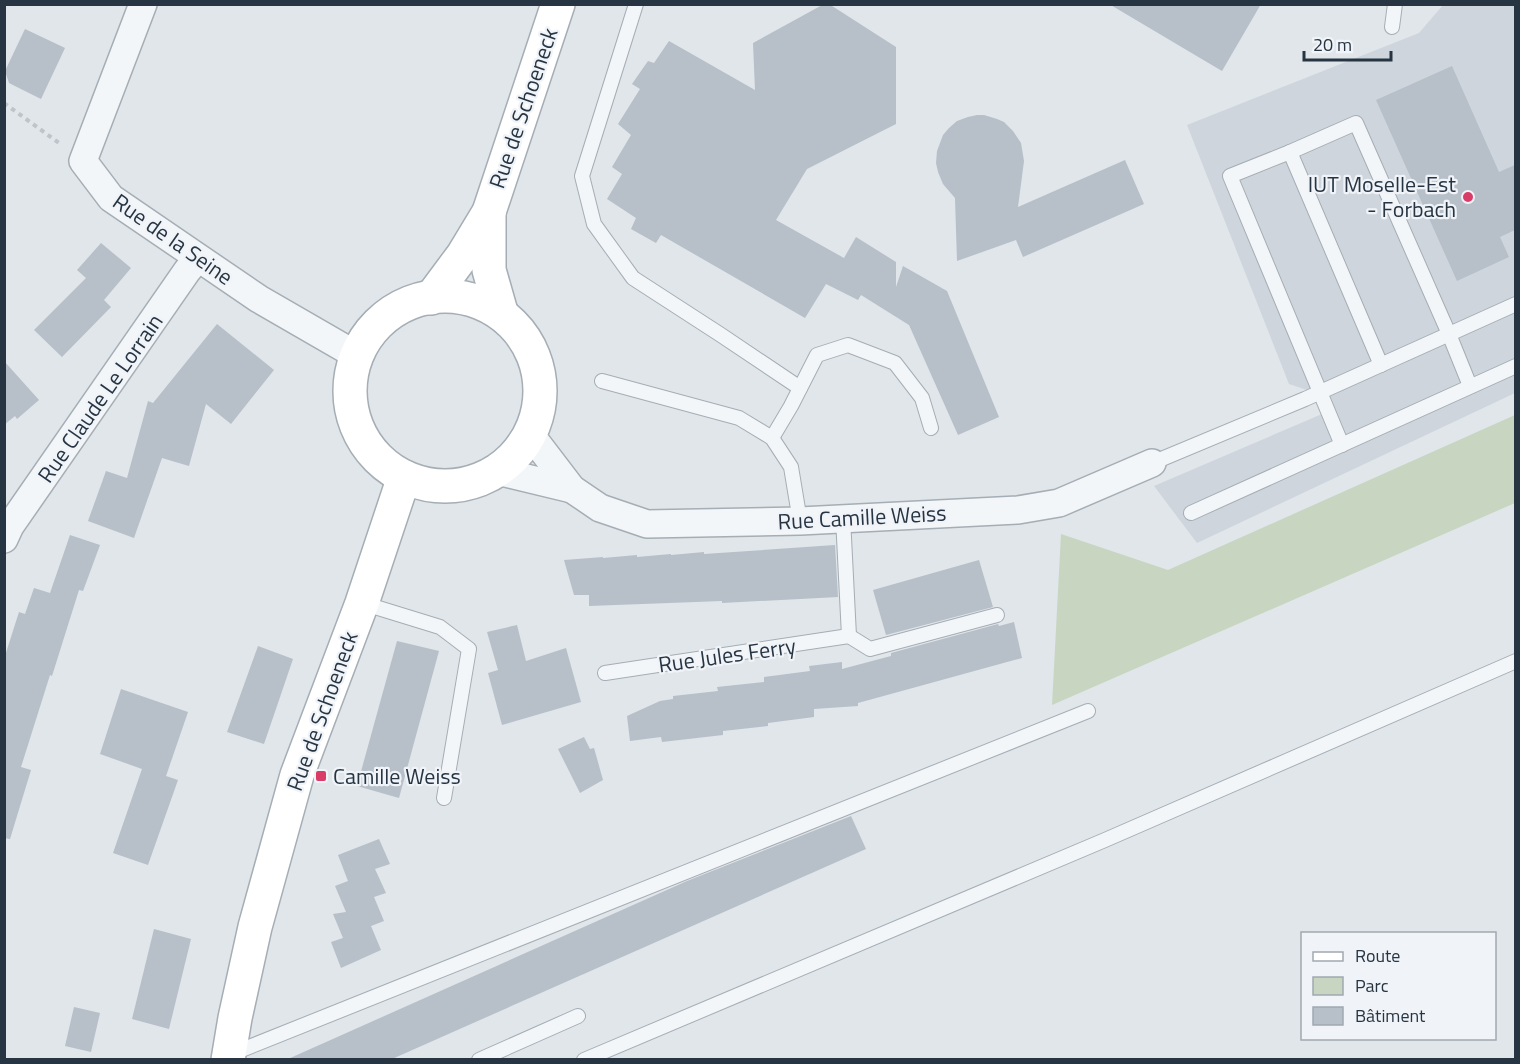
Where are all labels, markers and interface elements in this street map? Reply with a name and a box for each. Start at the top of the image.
street label: Rue de Schoeneck [480,23,567,193]
scale bar [1304,24,1391,62]
text: 20 m [1313,31,1352,58]
place label: IUT Moselle-Est - Forbach [1308,167,1456,226]
street label: Rue de la Seine [106,185,240,293]
marker: IUT Moselle-Est - Forbach [1461,190,1475,204]
street label: Rue Claude Le Lorrain [29,306,171,490]
street label: Rue Camille Weiss [777,496,947,538]
street label: Rue de Schoeneck [277,626,367,796]
street label: Rue Jules Ferry [656,628,798,681]
place label: Camille Weiss [333,759,461,793]
marker: Camille Weiss [314,769,328,783]
legend [1301,932,1496,1040]
text: Route [1355,942,1400,969]
text: Parc [1355,972,1389,999]
text: Bâtiment [1355,1002,1426,1029]

